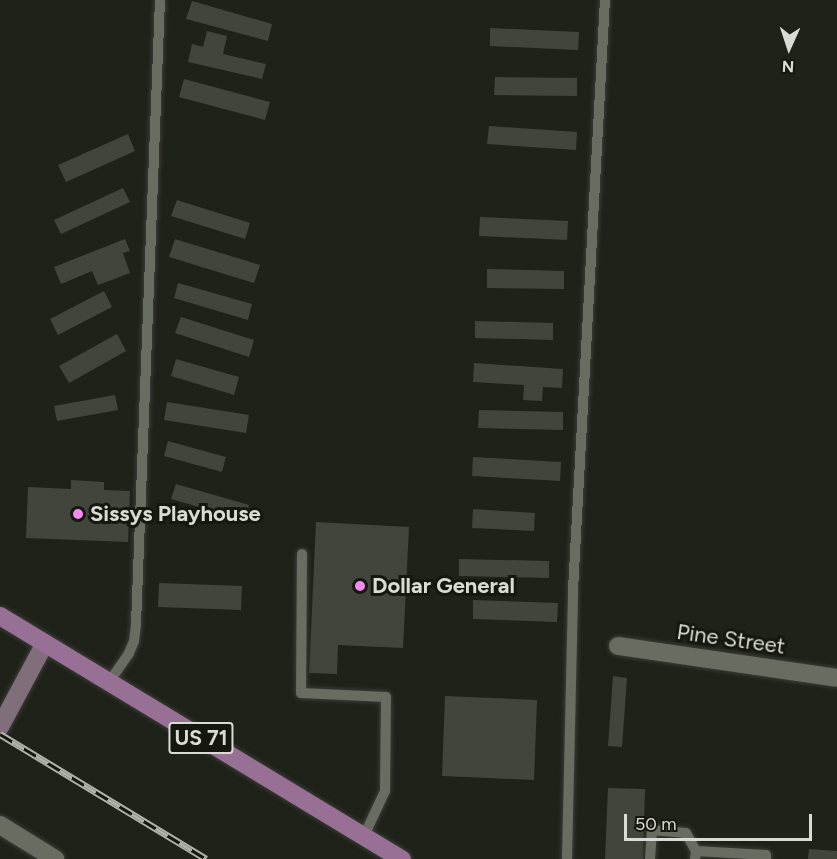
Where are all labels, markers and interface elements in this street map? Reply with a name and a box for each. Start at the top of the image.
north arrow [759,18,819,78]
text: N [781,57,795,76]
place label: Sissys Playhouse [90,501,261,527]
marker: Sissys Playhouse [71,507,85,521]
place label: Dollar General [372,573,515,599]
marker: Dollar General [353,579,367,593]
street label: Pine Street [675,618,787,660]
road number: US 71 [168,720,234,756]
scale bar [627,802,814,840]
text: 50 m [635,813,677,835]

